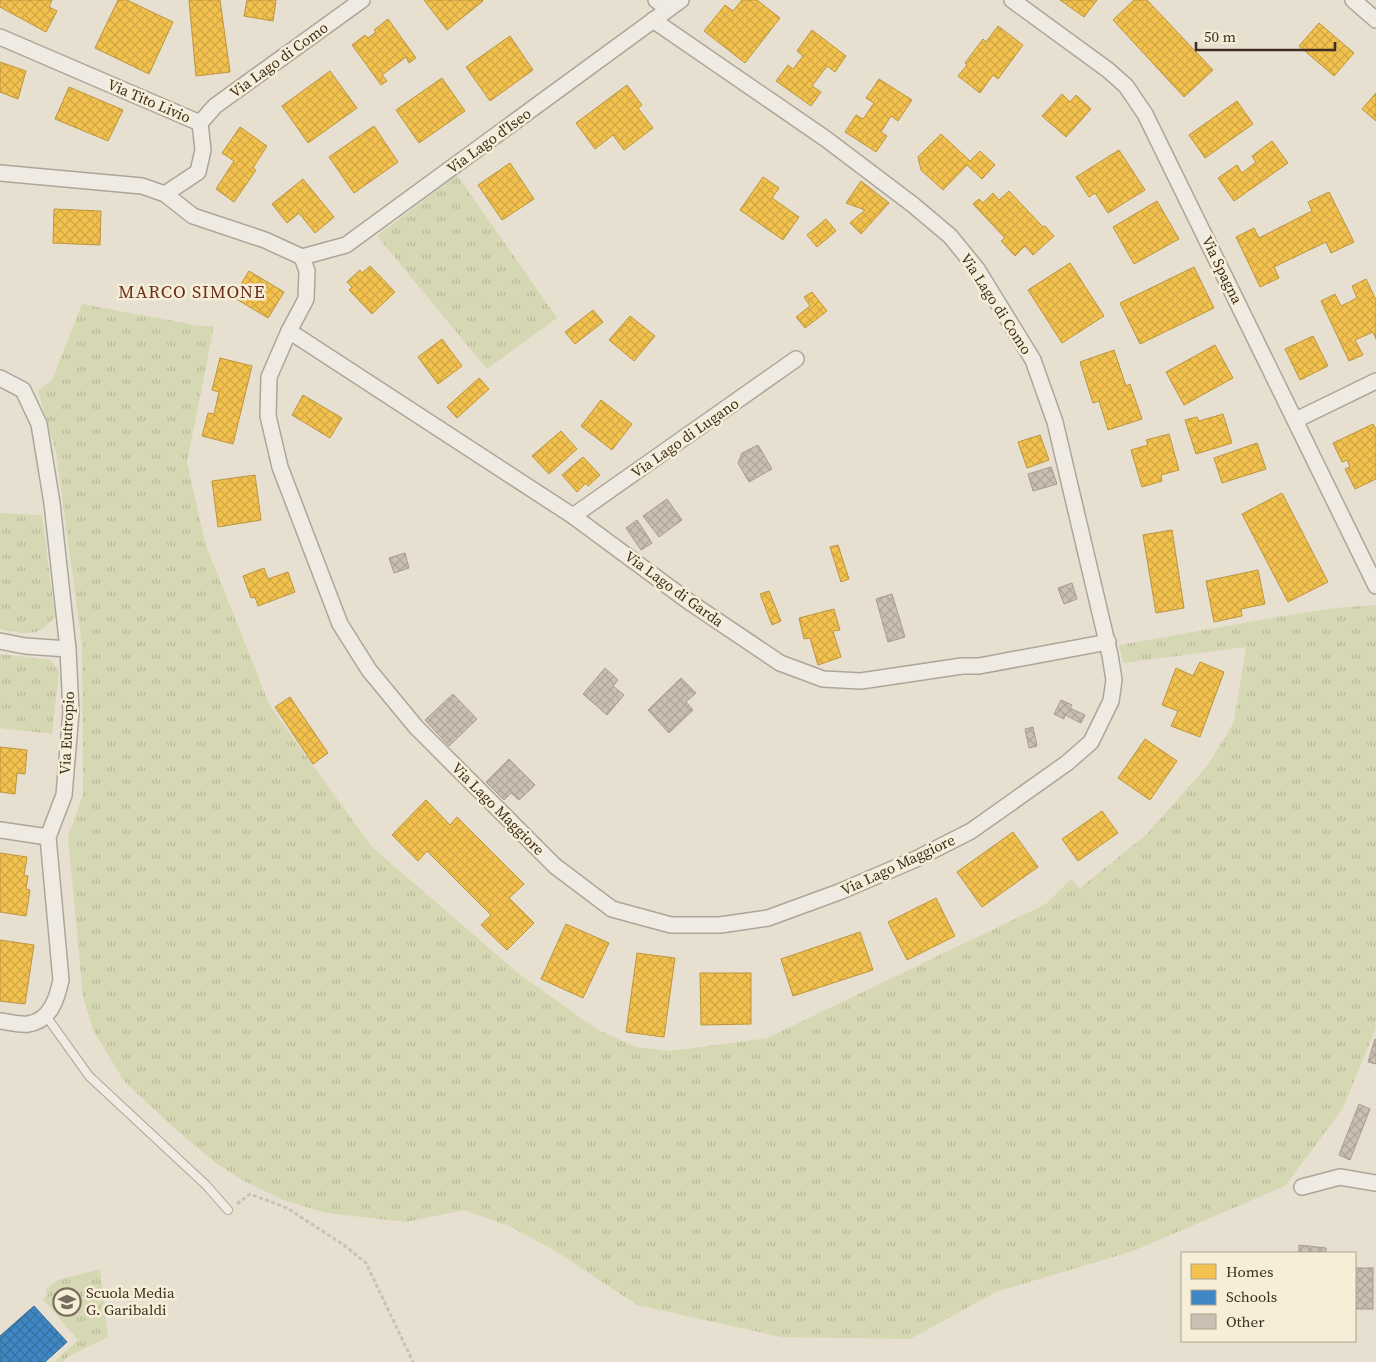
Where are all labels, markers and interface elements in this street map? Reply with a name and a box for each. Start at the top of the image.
street label: Via Lago di Como [225,17,332,102]
scale bar [1196,20,1335,52]
text: 50 m [1204,26,1236,47]
street label: Via Tito Livio [104,74,194,128]
street label: Via Lago d'Iseo [442,103,535,178]
street label: Via Spagna [1197,232,1248,308]
street label: Via Lago di Como [956,249,1037,358]
district label: MARCO SIMONE [118,279,266,304]
street label: Via Lago di Lugano [627,393,743,483]
street label: Via Lago di Garda [621,546,728,632]
street label: Via Eutropio [54,691,79,775]
street label: Via Lago Maggiore [447,757,550,860]
street label: Via Lago Maggiore [837,829,959,900]
legend [1181,1252,1356,1342]
text: Homes [1226,1261,1273,1282]
place label: Scuola Media G. Garibaldi [86,1282,175,1320]
text: Schools [1226,1286,1277,1307]
school or university icon: Scuola Media G. Garibaldi [52,1287,82,1317]
text: Other [1226,1311,1265,1332]

